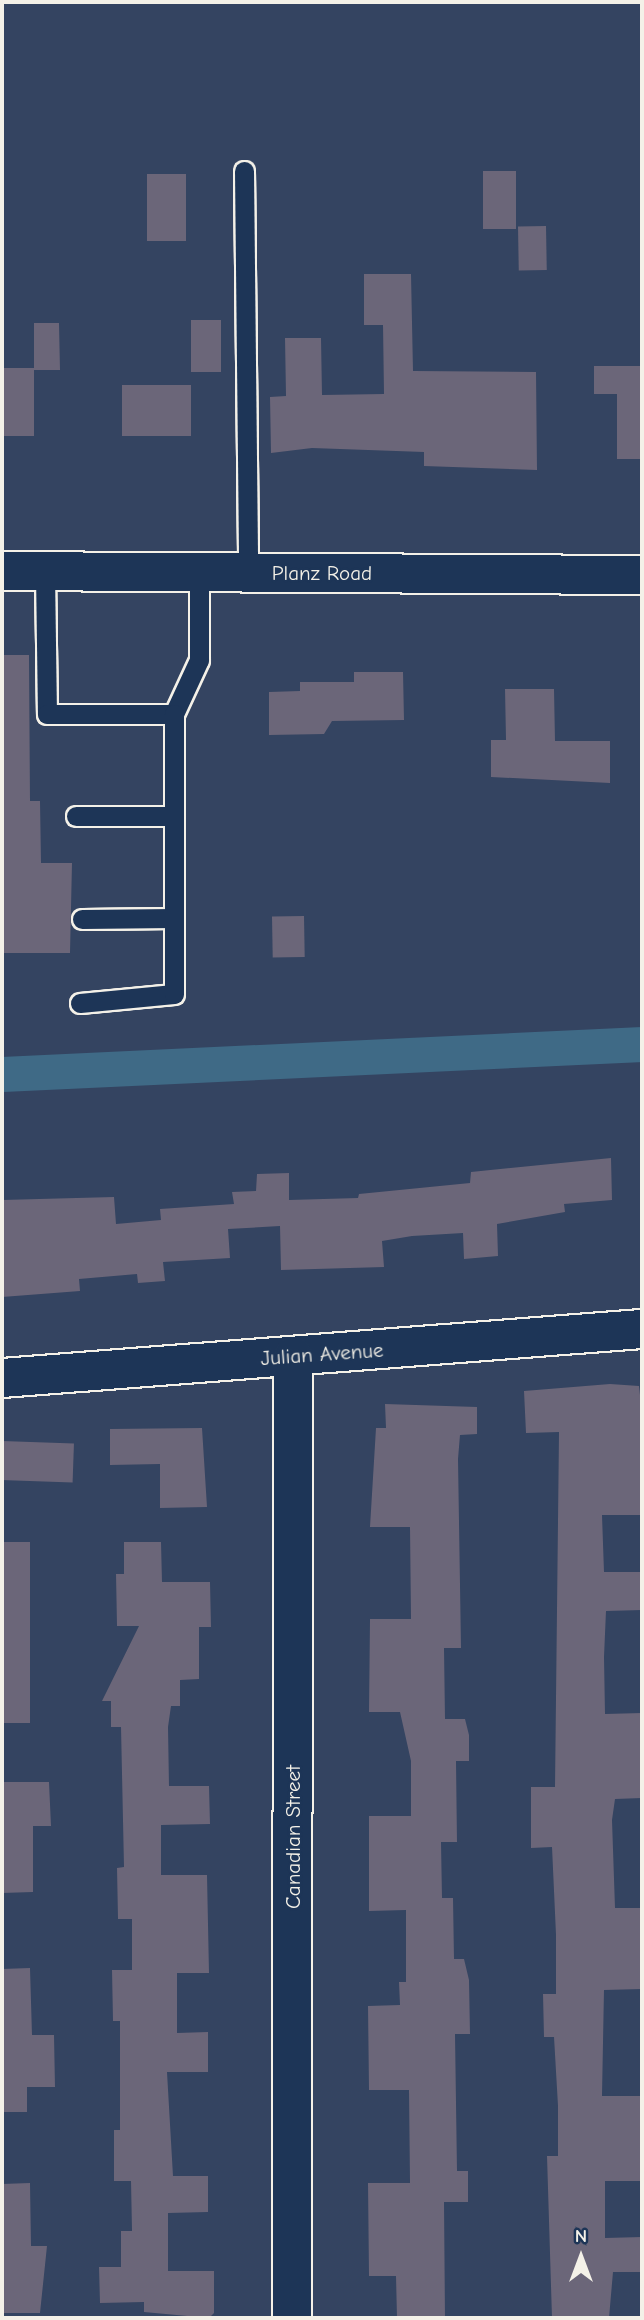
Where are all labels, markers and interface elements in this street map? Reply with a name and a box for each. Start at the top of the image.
street label: Planz Road [272,560,372,586]
street label: Julian Avenue [260,1337,384,1371]
street label: Canadian Street [280,1765,306,1909]
north arrow [546,2222,616,2292]
text: N [575,2225,587,2247]

